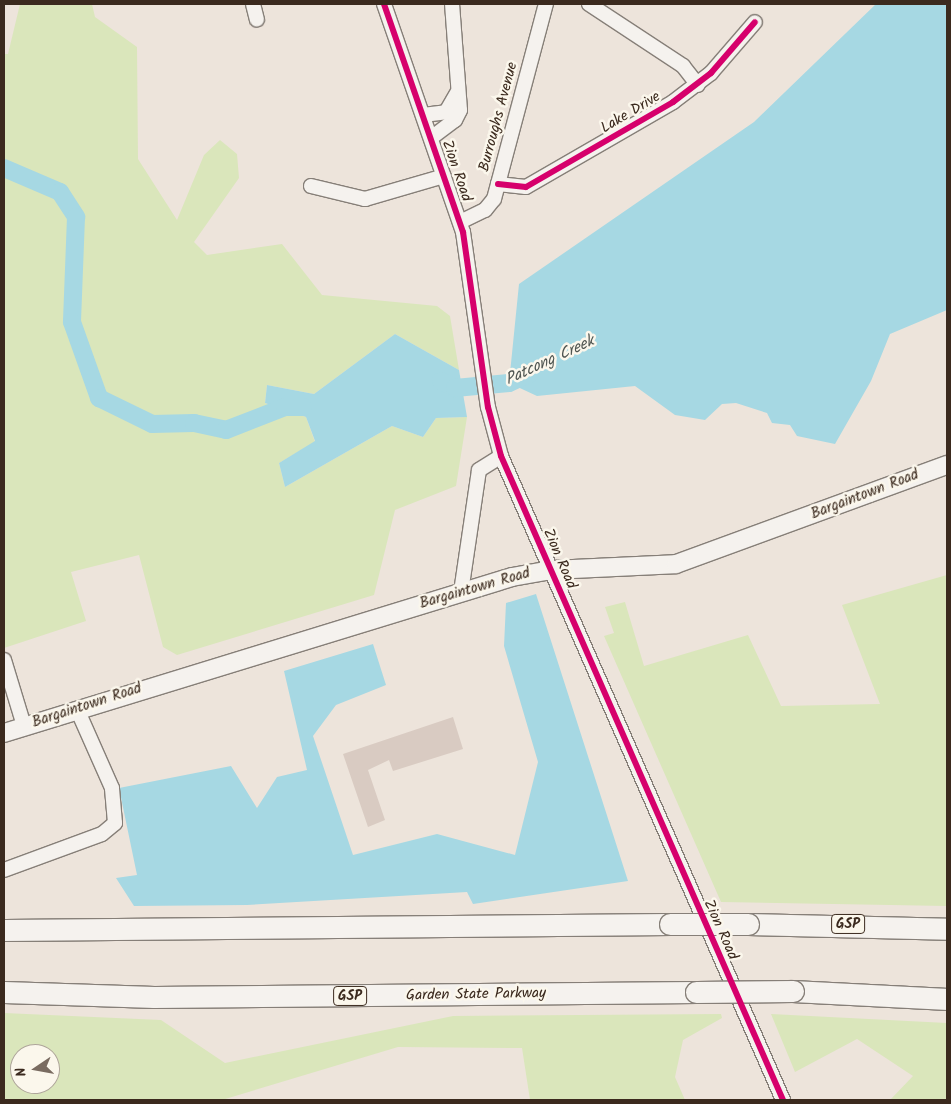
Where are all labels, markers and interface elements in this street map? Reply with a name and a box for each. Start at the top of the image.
street label: Burroughs Avenue [476,60,522,174]
street label: Lake Drive [598,88,664,138]
street label: Zion Road [437,138,475,204]
water label: Patcong Creek [502,332,598,390]
street label: Bargaintown Road [809,466,921,524]
street label: Zion Road [538,526,580,592]
street label: Bargaintown Road [418,565,532,613]
street label: Bargaintown Road [30,680,144,732]
street label: Zion Road [699,897,741,963]
road number: GSP [830,912,866,936]
road number: GSP [332,984,368,1008]
street label: Garden State Parkway [406,985,546,1005]
north arrow [10,1044,60,1094]
text: N [10,1065,33,1079]

